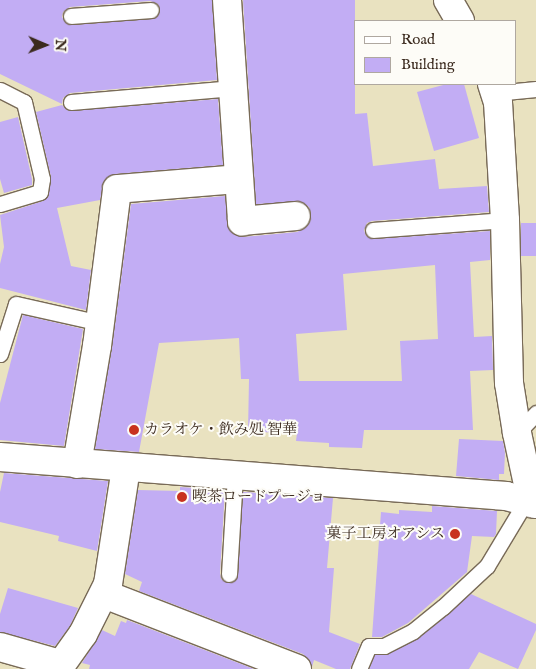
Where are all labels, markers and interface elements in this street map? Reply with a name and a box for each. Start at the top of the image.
north arrow [20,20,70,70]
legend [354,20,516,85]
text: Road [401,30,435,49]
text: N [51,39,69,51]
text: Building [401,55,455,74]
place label: カラオケ・飲み処 智華 [144,421,297,439]
marker: カラオケ・飲み処 智華 [128,424,140,436]
place label: 喫茶ロードプージョ [192,488,327,506]
marker: 喫茶ロードプージョ [176,491,188,503]
place label: 菓子工房オアシス [325,525,445,543]
marker: 菓子工房オアシス [449,528,461,540]

